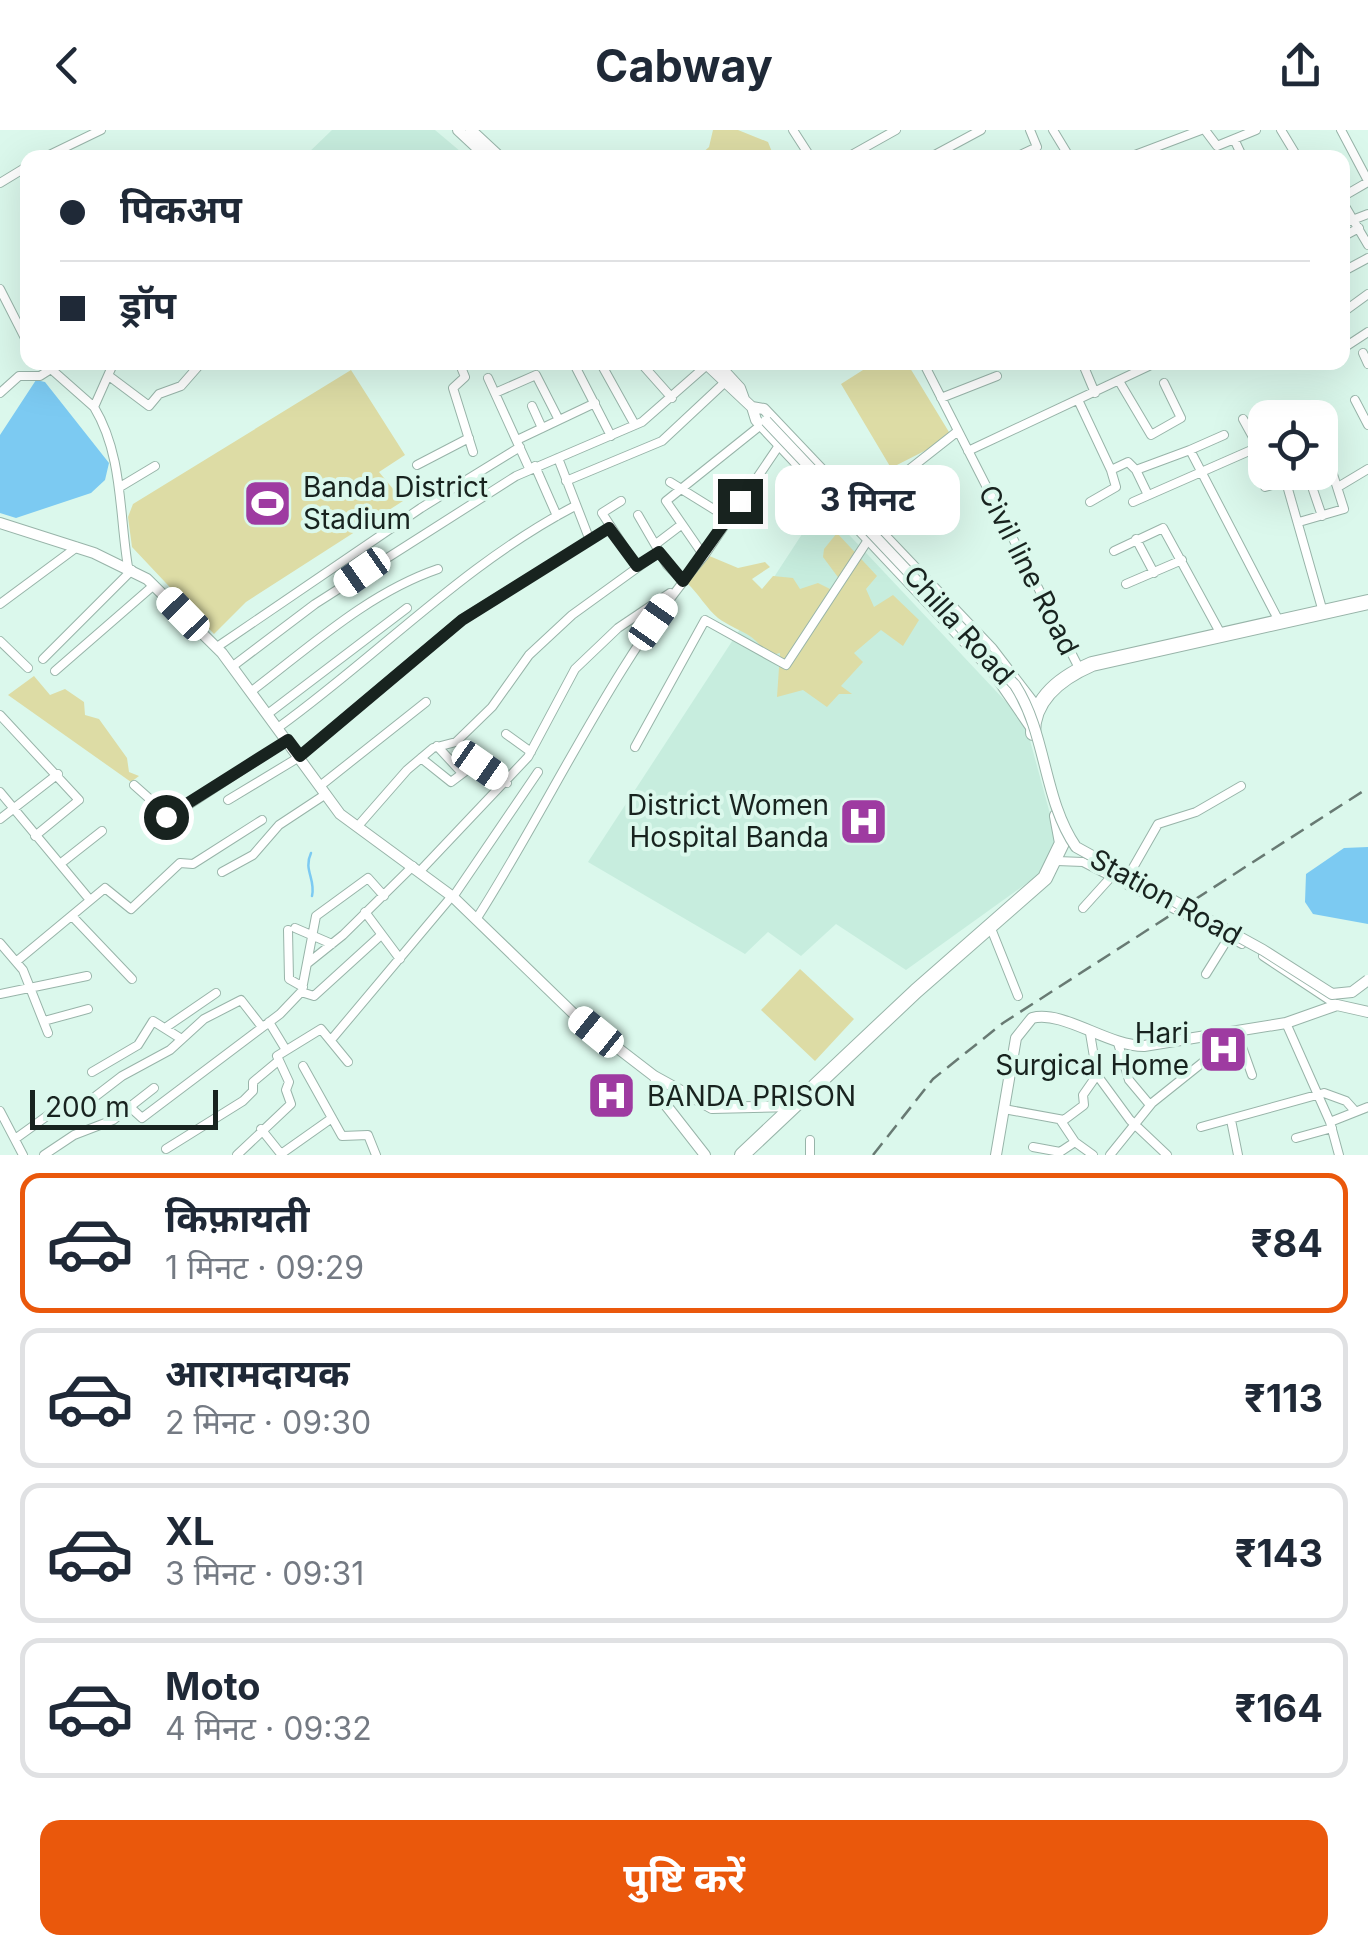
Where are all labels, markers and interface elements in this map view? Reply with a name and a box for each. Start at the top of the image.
icon: back [40,38,95,93]
text: Cabway [595,38,773,93]
icon: share [1273,38,1328,93]
text: पिकअप [120,186,242,232]
text: ड्रॉप [120,282,176,328]
map controls [1248,400,1338,490]
button: locate [1248,400,1338,490]
callout: 3 मिनट [775,466,960,536]
place label: Banda District Stadium [303,470,488,536]
sports icon: Banda District Stadium [242,477,294,529]
route end [718,479,763,524]
street label: Civil line Road [972,479,1086,661]
text: 3 मिनट [820,480,915,519]
car [329,543,395,601]
street label: Chilla Road [897,558,1021,692]
car [151,582,215,646]
car [624,589,682,655]
car [447,736,513,794]
place label: District Women Hospital Banda [627,788,829,854]
route start [144,795,189,840]
hospital icon: District Women Hospital Banda [838,795,890,847]
street label: Station Road [1084,841,1248,953]
car [563,1001,629,1063]
place label: Hari Surgical Home [995,1016,1189,1082]
hospital icon: Hari Surgical Home [1198,1023,1250,1075]
hospital icon: BANDA PRISON [586,1070,638,1122]
place label: BANDA PRISON [647,1079,856,1113]
scale bar [30,1085,218,1130]
text: 200 m [45,1090,130,1124]
text: किफ़ायती [165,1195,309,1241]
icon: car [45,1198,135,1288]
text: ₹84 [1251,1220,1323,1266]
text: 1 मिनट · 09:29 [165,1248,364,1287]
text: आरामदायक [165,1350,349,1396]
icon: car [45,1353,135,1443]
text: ₹113 [1244,1375,1323,1421]
text: 2 मिनट · 09:30 [165,1403,371,1442]
icon: car [45,1508,135,1598]
text: XL [165,1508,215,1554]
text: ₹143 [1235,1530,1323,1576]
text: 3 मिनट · 09:31 [165,1554,364,1593]
icon: car [45,1663,135,1753]
text: Moto [165,1663,261,1709]
text: ₹164 [1235,1685,1323,1731]
text: 4 मिनट · 09:32 [165,1709,372,1748]
button: पुष्टि करें [40,1820,1328,1935]

